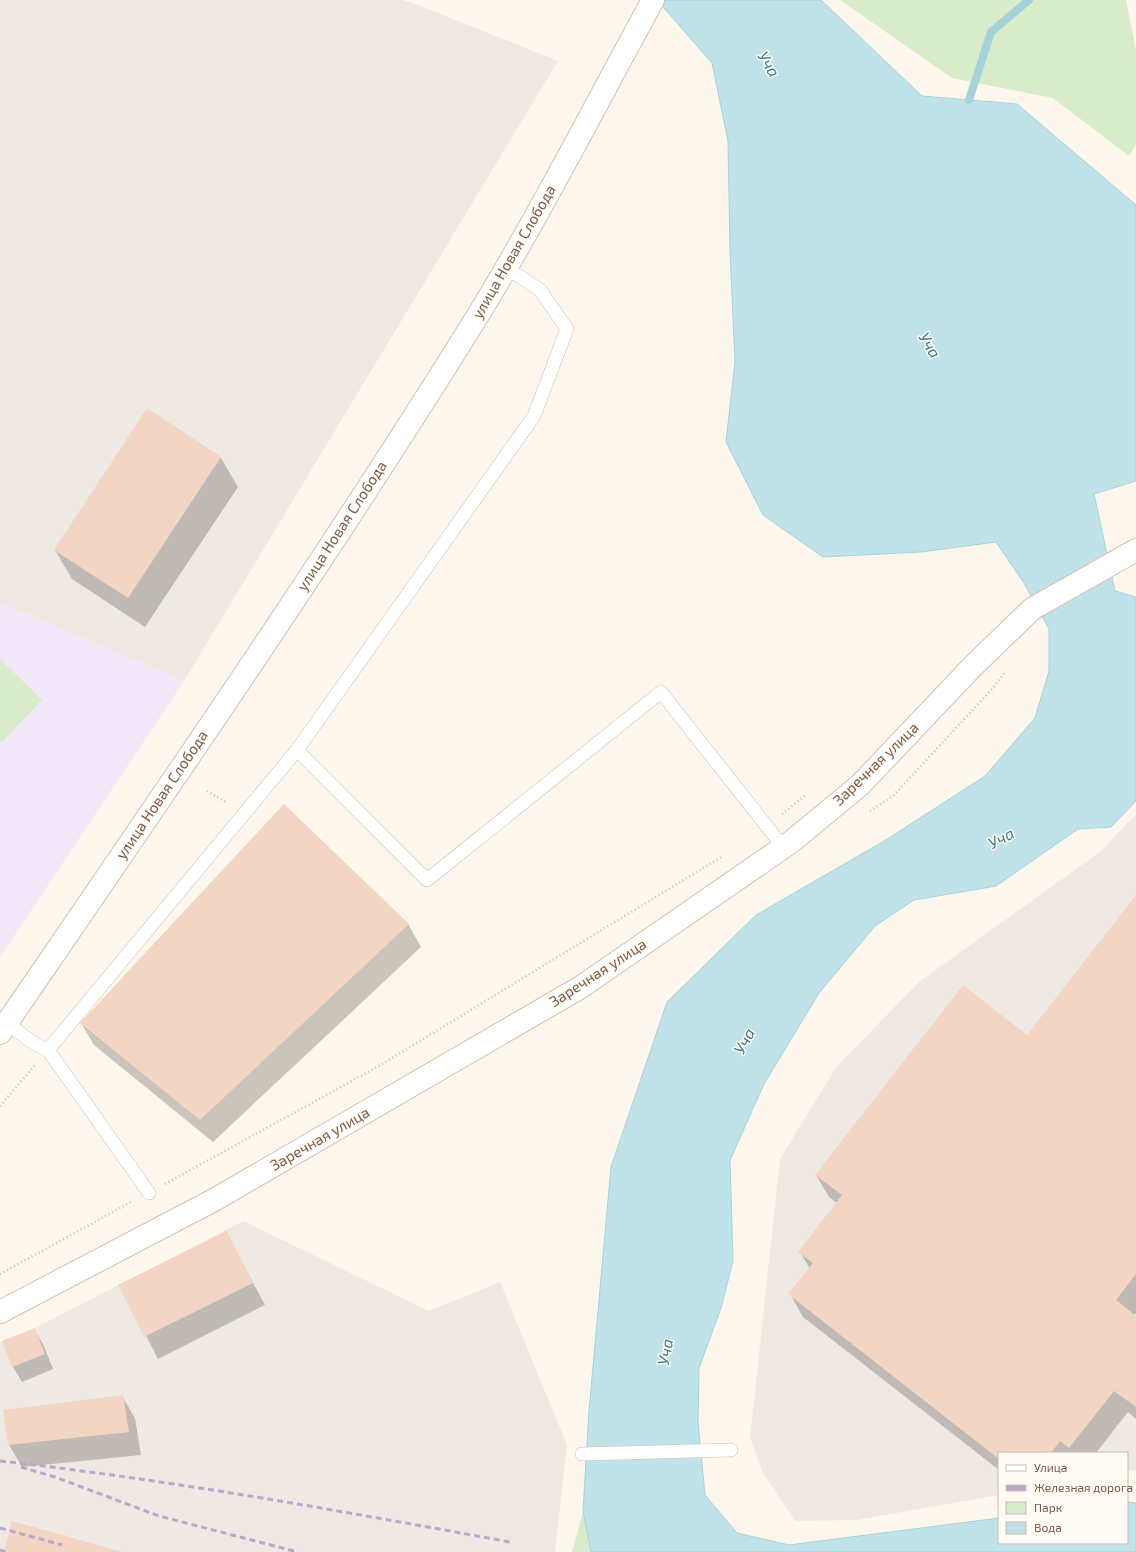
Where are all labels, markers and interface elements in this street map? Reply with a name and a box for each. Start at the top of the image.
water label: Уча [755,47,784,80]
street label: улица Новая Слобода [467,181,560,322]
water label: Уча [916,328,945,361]
street label: улица Новая Слобода [292,457,391,594]
street label: Заречная улица [829,718,922,809]
street label: улица Новая Слобода [111,727,212,863]
water label: Уча [985,823,1017,852]
street label: Заречная улица [546,934,650,1011]
water label: Уча [729,1025,758,1057]
street label: Заречная улица [267,1102,373,1175]
water label: Уча [653,1337,676,1367]
legend [998,1452,1128,1544]
text: Улица [1034,1460,1067,1474]
text: Железная дорога [1034,1480,1133,1494]
text: Парк [1034,1500,1063,1514]
text: Вода [1034,1520,1062,1534]

